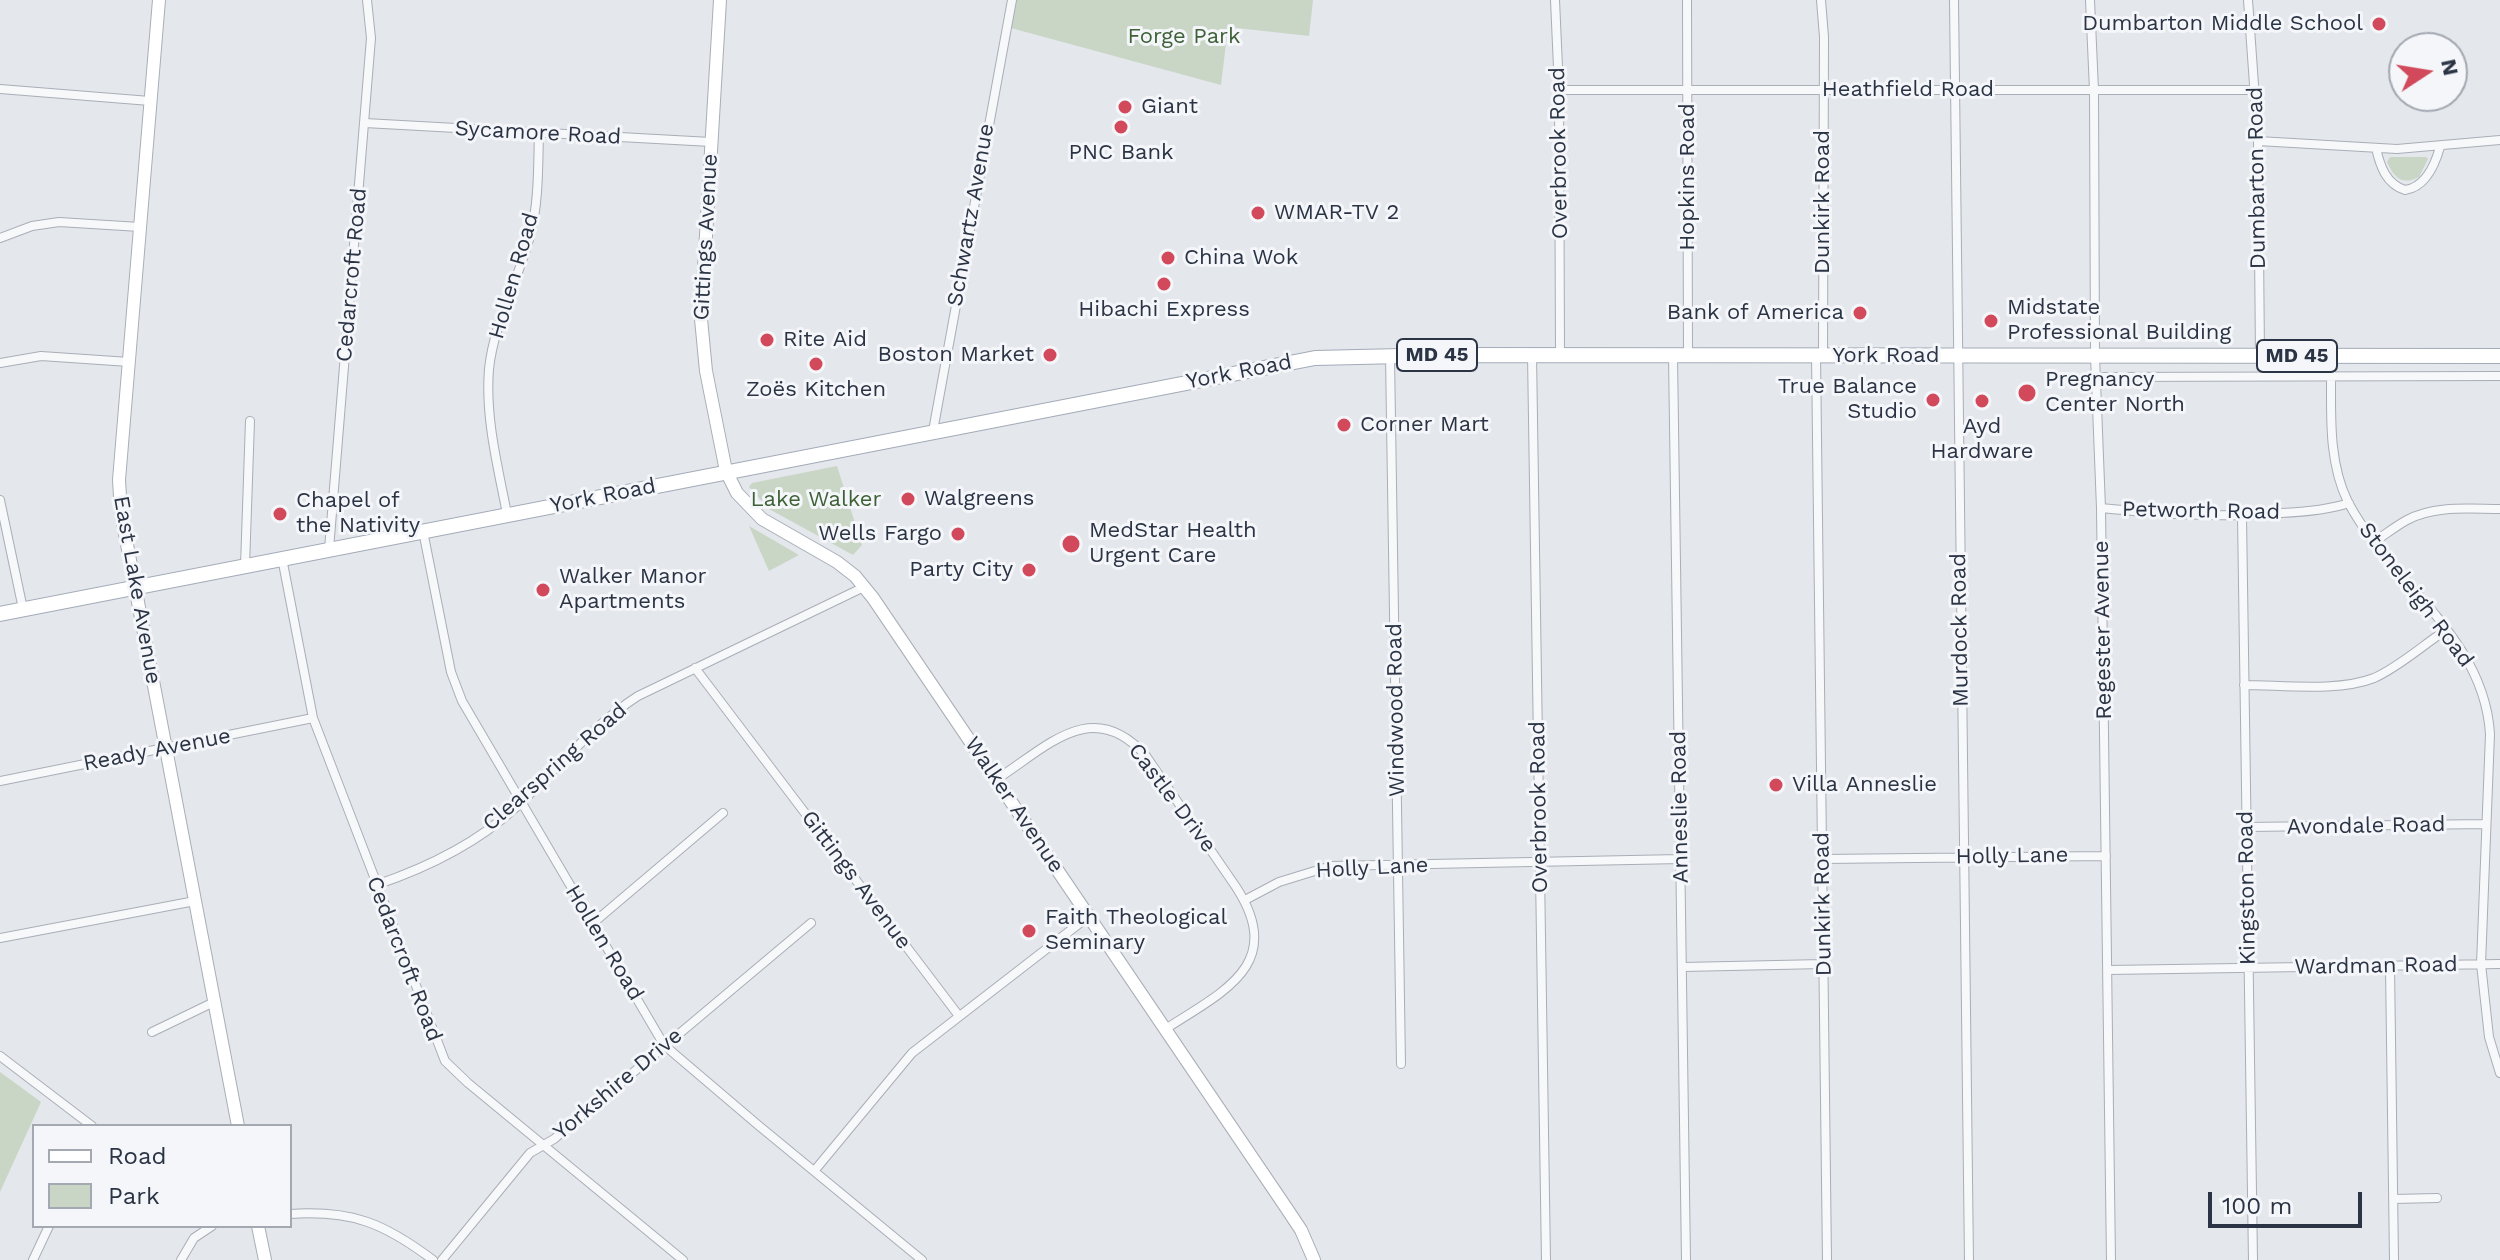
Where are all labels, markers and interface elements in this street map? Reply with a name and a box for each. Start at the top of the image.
place label: Dumbarton Middle School [2082,11,2363,37]
marker: Dumbarton Middle School [2370,15,2388,33]
park label: Forge Park [1127,24,1241,50]
north arrow [2388,32,2468,112]
text: N [2436,57,2464,78]
street label: Overbrook Road [1544,67,1574,239]
street label: Heathfield Road [1822,77,1994,103]
street label: Dumbarton Road [2242,87,2272,269]
place label: Giant [1141,94,1198,120]
marker: Giant [1116,98,1134,116]
street label: Hopkins Road [1675,103,1701,251]
street label: Sycamore Road [454,115,622,151]
marker: PNC Bank [1112,118,1130,136]
street label: Schwartz Avenue [942,122,1000,308]
street label: Dunkirk Road [1810,130,1836,274]
place label: PNC Bank [1068,140,1174,166]
street label: Gittings Avenue [688,153,724,321]
street label: Cedarcroft Road [331,187,373,363]
place label: WMAR-TV 2 [1274,200,1399,226]
marker: WMAR-TV 2 [1249,204,1267,222]
street label: Hollen Road [483,210,545,342]
place label: China Wok [1184,245,1298,271]
marker: China Wok [1159,249,1177,267]
marker: Hibachi Express [1155,275,1173,293]
place label: Midstate Professional Building [2007,295,2231,346]
place label: Hibachi Express [1078,297,1250,323]
place label: Bank of America [1667,300,1844,326]
marker: Bank of America [1851,304,1869,322]
marker: Midstate Professional Building [1982,312,2000,330]
place label: Rite Aid [783,327,867,353]
marker: Rite Aid [758,331,776,349]
road number: MD 45 [1397,339,1477,371]
road number: MD 45 [2257,340,2337,372]
place label: Boston Market [878,342,1034,368]
street label: York Road [1833,343,1939,369]
marker: Boston Market [1041,346,1059,364]
street label: York Road [1184,349,1294,395]
marker: Zoës Kitchen [807,355,825,373]
place label: Pregnancy Center North [2045,367,2185,418]
place label: True Balance Studio [1778,374,1917,426]
place label: Zoës Kitchen [746,377,886,403]
marker: Pregnancy Center North [2016,382,2038,404]
marker: True Balance Studio [1924,391,1942,409]
marker: Ayd Hardware [1973,392,1991,410]
place label: Corner Mart [1360,412,1489,438]
place label: Ayd Hardware [1931,414,2033,466]
marker: Corner Mart [1335,416,1353,434]
street label: York Road [548,473,658,519]
place label: Walgreens [924,486,1034,512]
park label: Lake Walker [750,487,882,513]
place label: Chapel of the Nativity [296,488,420,540]
marker: Walgreens [899,490,917,508]
street label: East Lake Avenue [107,494,167,686]
street label: Petworth Road [2122,496,2280,526]
marker: Chapel of the Nativity [271,505,289,523]
street label: Stoneleigh Road [2353,517,2479,673]
place label: MedStar Health Urgent Care [1089,518,1257,570]
place label: Wells Fargo [818,521,942,547]
marker: Wells Fargo [949,525,967,543]
marker: MedStar Health Urgent Care [1060,533,1082,555]
street label: Regester Avenue [2088,540,2118,720]
street label: Murdock Road [1945,553,1975,707]
place label: Party City [909,557,1013,583]
marker: Party City [1020,561,1038,579]
place label: Walker Manor Apartments [559,564,707,616]
marker: Walker Manor Apartments [534,581,552,599]
street label: Windwood Road [1381,623,1411,797]
street label: Clearspring Road [478,697,632,837]
street label: Overbrook Road [1524,721,1554,893]
street label: Ready Avenue [81,723,233,777]
street label: Anneslie Road [1665,731,1695,883]
street label: Walker Avenue [959,732,1069,878]
street label: Castle Drive [1122,738,1222,858]
place label: Villa Anneslie [1792,772,1937,798]
marker: Villa Anneslie [1767,776,1785,794]
street label: Gittings Avenue [795,805,917,955]
street label: Kingston Road [2232,811,2262,965]
street label: Avondale Road [2286,811,2446,841]
street label: Dunkirk Road [1809,832,1837,976]
street label: Holly Lane [1955,842,2069,870]
street label: Holly Lane [1315,852,1429,884]
street label: Cedarcroft Road [360,873,448,1045]
street label: Hollen Road [559,880,649,1006]
place label: Faith Theological Seminary [1045,905,1227,956]
marker: Faith Theological Seminary [1020,922,1038,940]
street label: Wardman Road [2294,951,2458,981]
street label: Yorkshire Drive [548,1022,688,1146]
legend [32,1124,292,1228]
text: Road [108,1142,167,1170]
scale bar [2212,1176,2366,1226]
text: Park [108,1182,160,1210]
text: 100 m [2222,1192,2292,1220]

